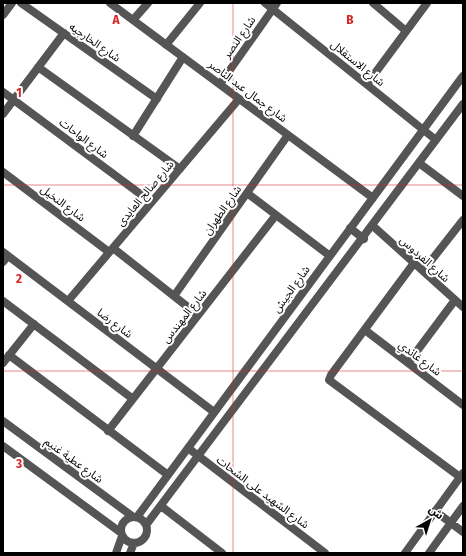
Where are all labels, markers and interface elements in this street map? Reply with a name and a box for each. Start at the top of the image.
text: A [111,12,120,27]
text: B [346,12,354,27]
street label: شارع النصر [220,14,260,62]
street label: شارع الخارجيه [66,20,123,66]
street label: شارع الاستقلال [328,38,387,90]
street label: شارع جمال عبد الناصر [205,57,290,126]
text: 1 [16,85,22,100]
street label: شارع الواحات [56,116,111,162]
street label: شارع صالح العايدى [114,158,178,229]
street label: شارع النخيل [37,182,88,225]
street label: شارع الطهران [201,183,245,238]
street label: شارع الفردوس [396,234,452,286]
street label: شارع الجيش [270,263,314,316]
text: 2 [15,271,22,286]
street label: شارع المهندس [159,287,210,346]
street label: شارع رضا [94,306,135,342]
street label: شارع غاندي [394,338,444,381]
street label: شارع عطية غنيم [41,435,106,488]
street label: شارع الشهيد على الشحات [213,453,312,532]
text: 3 [15,456,22,471]
north arrow [410,500,450,540]
text: ش [426,503,446,522]

